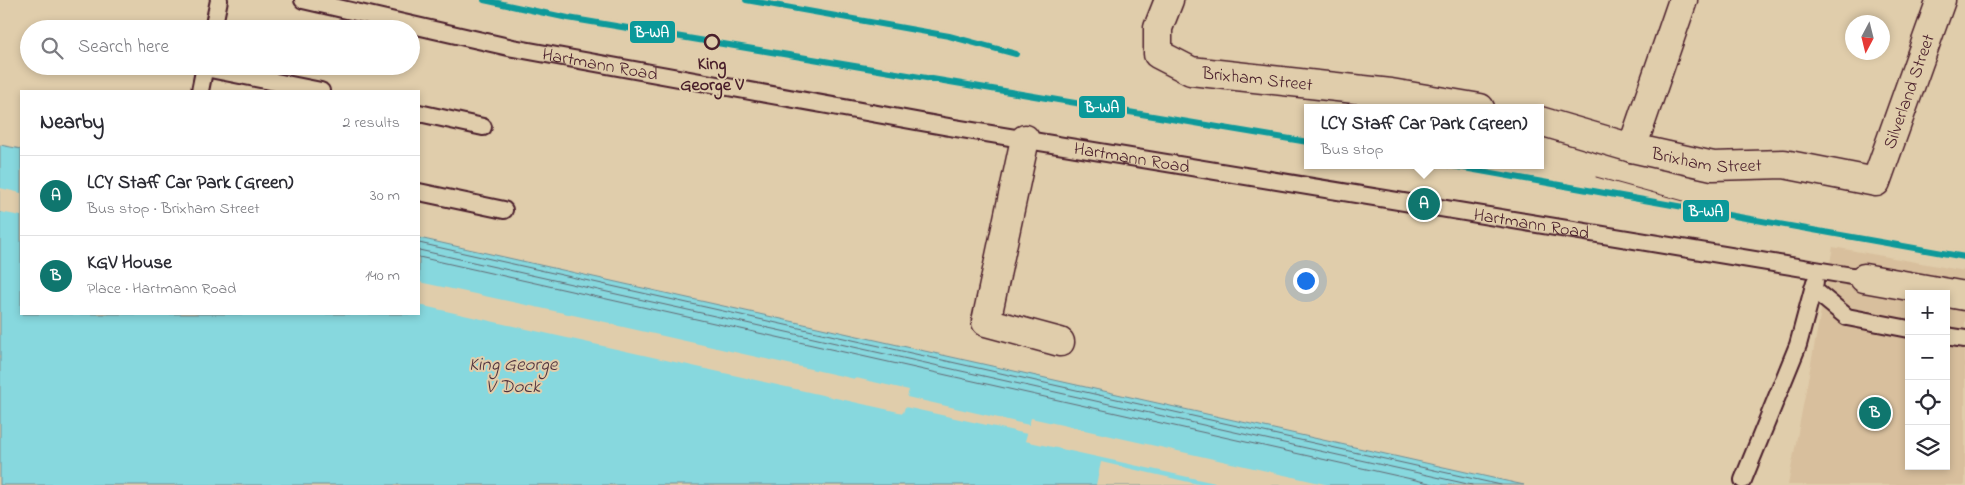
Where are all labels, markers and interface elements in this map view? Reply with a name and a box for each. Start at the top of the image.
north arrow [1845,15,1890,60]
search box [20,20,420,75]
line badge: B-WA [629,20,676,44]
text: B-WA [634,23,669,44]
street label: Silverland Street [1878,31,1943,153]
icon: search [38,34,66,62]
text: Search here [78,34,169,61]
marker: King George V [704,34,720,50]
street label: Hartmann Road [540,43,660,89]
place label: King George V [680,52,744,100]
street label: Brixham Street [1199,61,1314,99]
line badge: B-WA [1078,95,1126,119]
text: B-WA [1084,98,1119,119]
popup [1304,104,1544,169]
text: Nearby [40,108,104,138]
text: 2 results [342,111,400,135]
text: LCY Staff Car Park (Green) [1321,111,1527,138]
street label: Hartmann Road [1072,137,1192,182]
text: Bus stop [1321,138,1383,162]
street label: Brixham Street [1648,141,1762,181]
text: LCY Staff Car Park (Green) [87,170,293,197]
text: A [51,184,61,208]
text: 30 m [370,184,400,208]
pin: A [1408,185,1440,223]
text: Bus stop · Brixham Street [87,197,260,221]
line badge: B-WA [1682,199,1730,223]
text: B-WA [1688,202,1723,223]
street label: Hartmann Road [1471,203,1591,247]
text: KGV House [87,250,172,277]
text: B [51,264,61,288]
text: 140 m [365,264,400,288]
your location [1293,268,1319,294]
text: Place · Hartmann Road [87,277,236,301]
map controls [1905,290,1950,470]
button: + [1905,290,1950,335]
button: − [1905,335,1950,380]
water label: King George V Dock [469,352,559,401]
button: locate [1905,380,1950,425]
pin: B [1859,394,1891,432]
button: layers [1905,425,1950,470]

